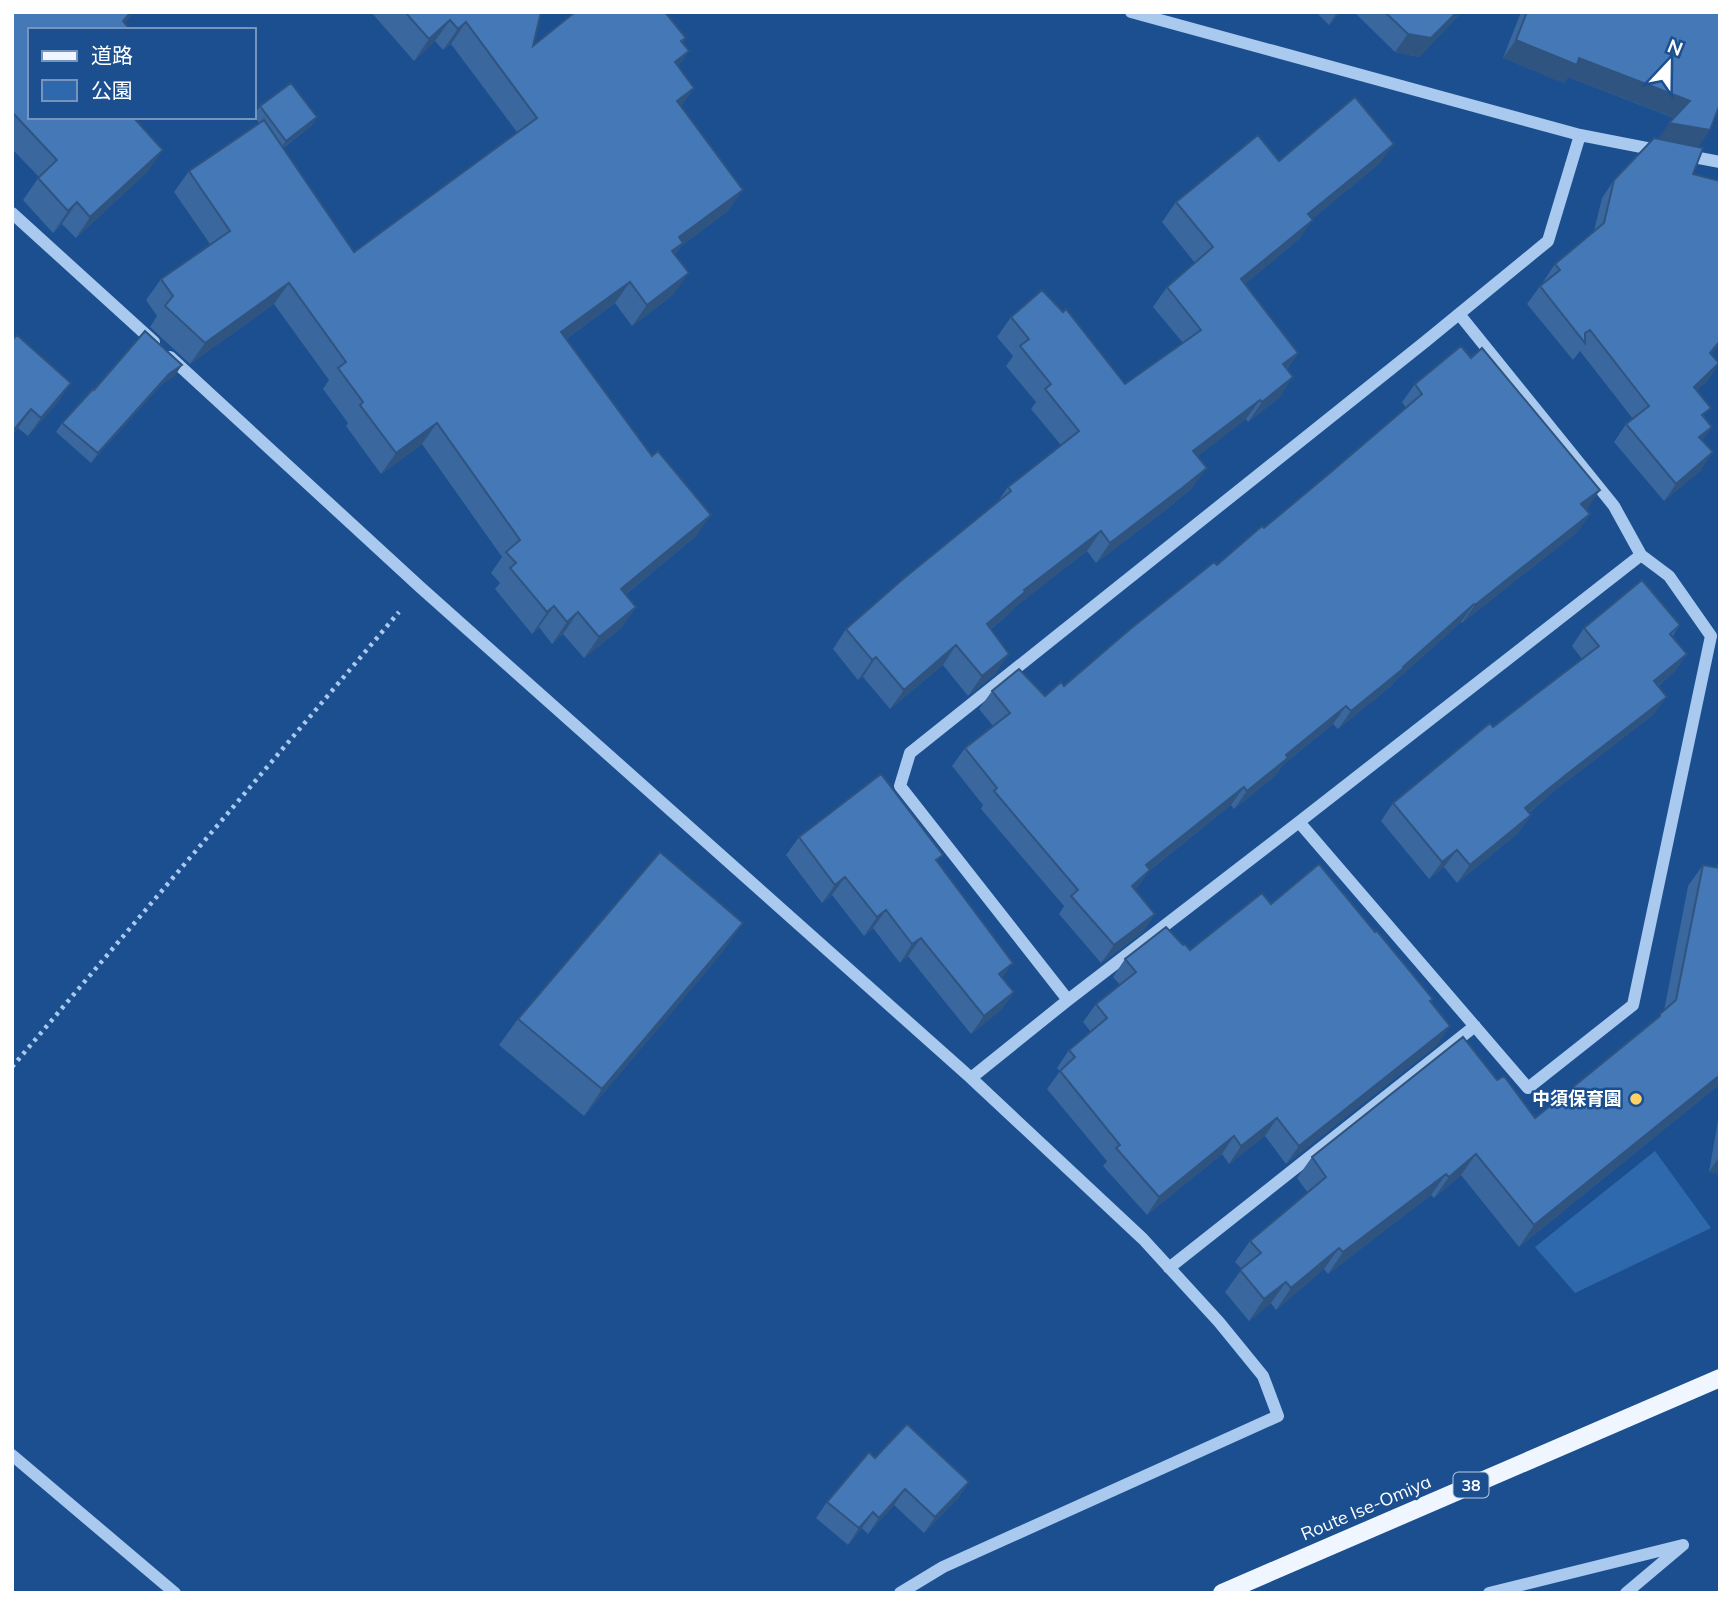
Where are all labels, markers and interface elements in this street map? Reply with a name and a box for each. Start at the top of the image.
legend [28,28,256,119]
north arrow [1634,28,1704,98]
text: N [1664,33,1687,61]
text: 道路 [91,42,133,68]
text: 公園 [91,77,133,103]
place label: 中須保育園 [1532,1087,1622,1110]
marker: 中須保育園 [1628,1091,1644,1107]
street label: Route Ise-Omiya [1297,1470,1434,1545]
road number: 38 [1454,1472,1488,1498]

